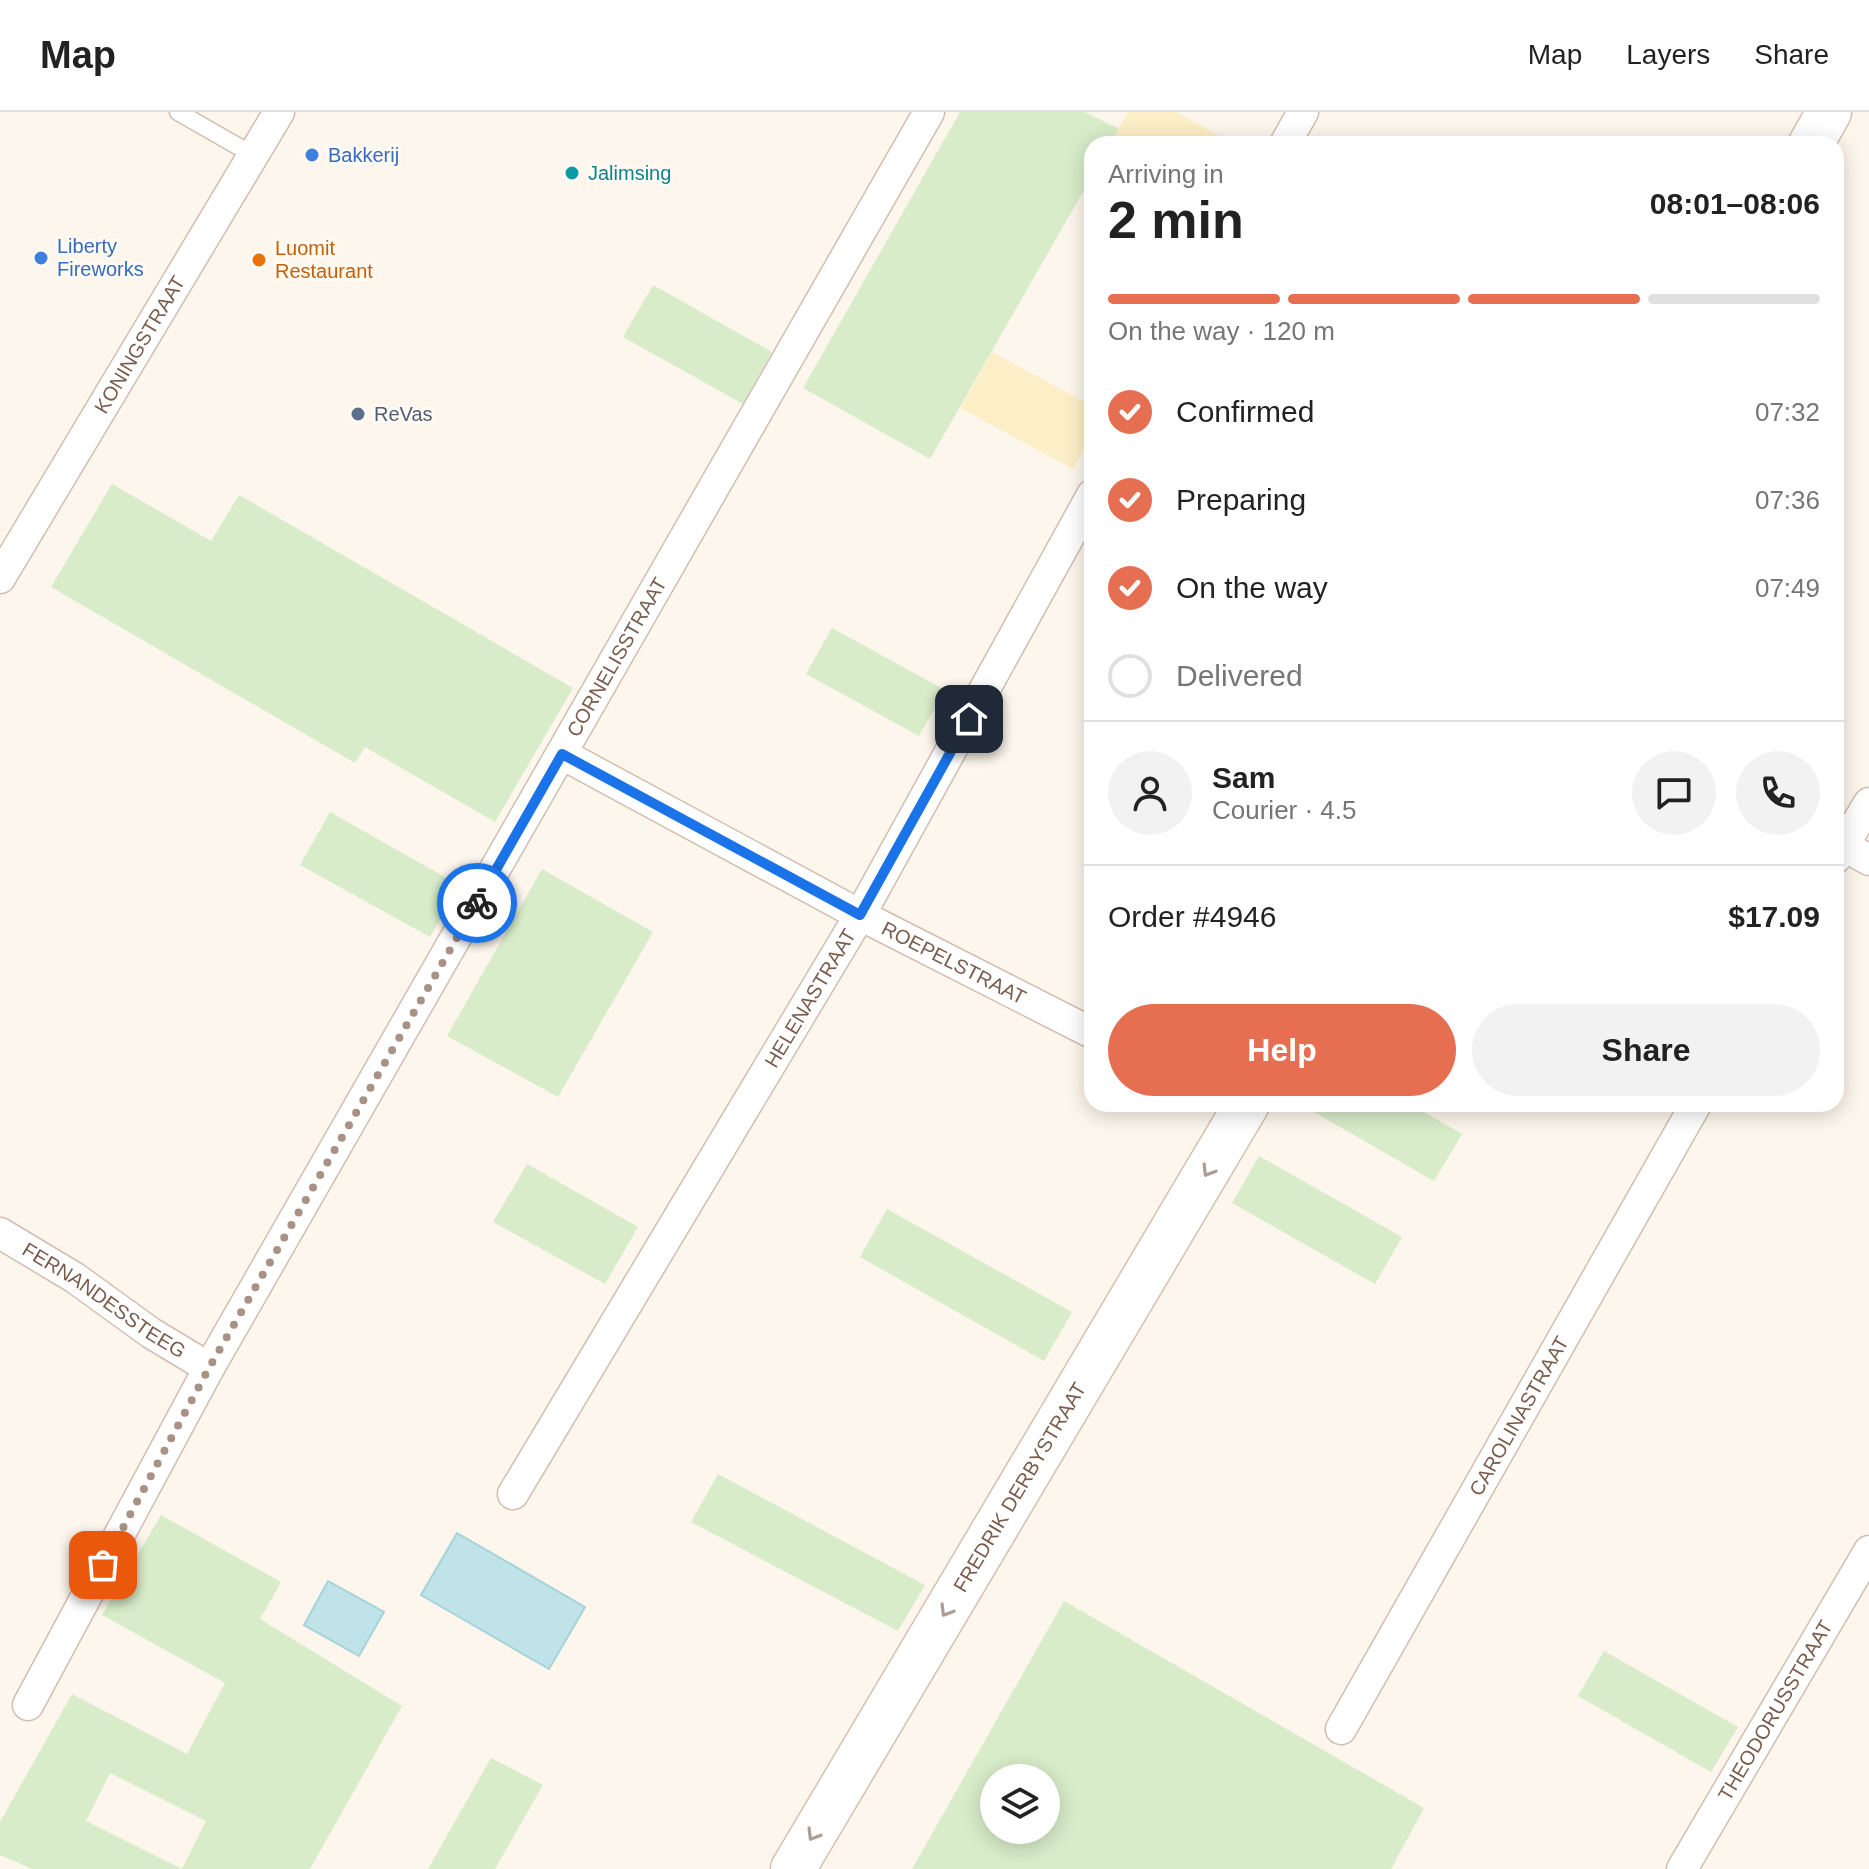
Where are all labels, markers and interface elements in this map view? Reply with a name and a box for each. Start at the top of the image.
text: Map [40,34,116,76]
text: Map [1528,39,1582,70]
text: Layers [1626,39,1710,70]
text: Share [1754,39,1829,70]
place label: Bakkerij [328,144,399,166]
marker: Bakkerij [303,146,321,164]
text: Arriving in [1108,159,1224,189]
place label: Jalimsing [588,162,671,184]
marker: Jalimsing [563,164,581,182]
text: 08:01–08:06 [1650,187,1820,220]
text: 2 min [1108,191,1244,249]
place label: Liberty Fireworks [57,235,144,280]
place label: Luomit Restaurant [275,237,373,282]
marker: Liberty Fireworks [32,249,50,267]
marker: Luomit Restaurant [250,251,268,269]
street label: KONINGSTRAAT [90,272,189,417]
text: On the way · 120 m [1108,316,1335,346]
icon: check [1108,390,1152,434]
text: Confirmed [1176,395,1314,428]
text: 07:32 [1755,397,1820,427]
place label: ReVas [374,403,433,425]
marker: ReVas [349,405,367,423]
icon: check [1108,478,1152,522]
text: Preparing [1176,483,1306,516]
text: 07:36 [1755,485,1820,515]
icon: check [1108,566,1152,610]
text: On the way [1176,571,1328,604]
text: 07:49 [1755,573,1820,603]
street label: CORNELISSTRAAT [562,574,671,740]
text: Delivered [1176,659,1303,692]
pin [935,685,1003,753]
icon: home [947,697,991,741]
button: person [1108,751,1192,835]
button: chat [1632,751,1716,835]
button: phone [1736,751,1820,835]
text: Sam [1212,761,1275,794]
text: Courier · 4.5 [1212,795,1357,825]
courier [437,863,517,943]
icon: bike [455,881,499,925]
text: Order #4946 [1108,900,1276,933]
text: $17.09 [1728,900,1820,933]
street label: ROEPELSTRAAT [878,917,1030,1008]
street label: HELENASTRAAT [760,925,860,1071]
button: Help [1108,1004,1456,1096]
button: Share [1472,1004,1820,1096]
one-way arrow [1202,1162,1217,1177]
street label: FERNANDESSTEEG [19,1238,190,1362]
street label: CAROLINASTRAAT [1465,1332,1573,1500]
street label: FREDRIK DERBYSTRAAT [949,1378,1090,1596]
pin [69,1531,137,1599]
icon: bag [81,1543,125,1587]
one-way arrow [940,1602,956,1617]
street label: THEODORUSSTRAAT [1714,1616,1837,1804]
map controls [980,1764,1060,1844]
button: layers [980,1764,1060,1844]
one-way arrow [807,1826,823,1841]

